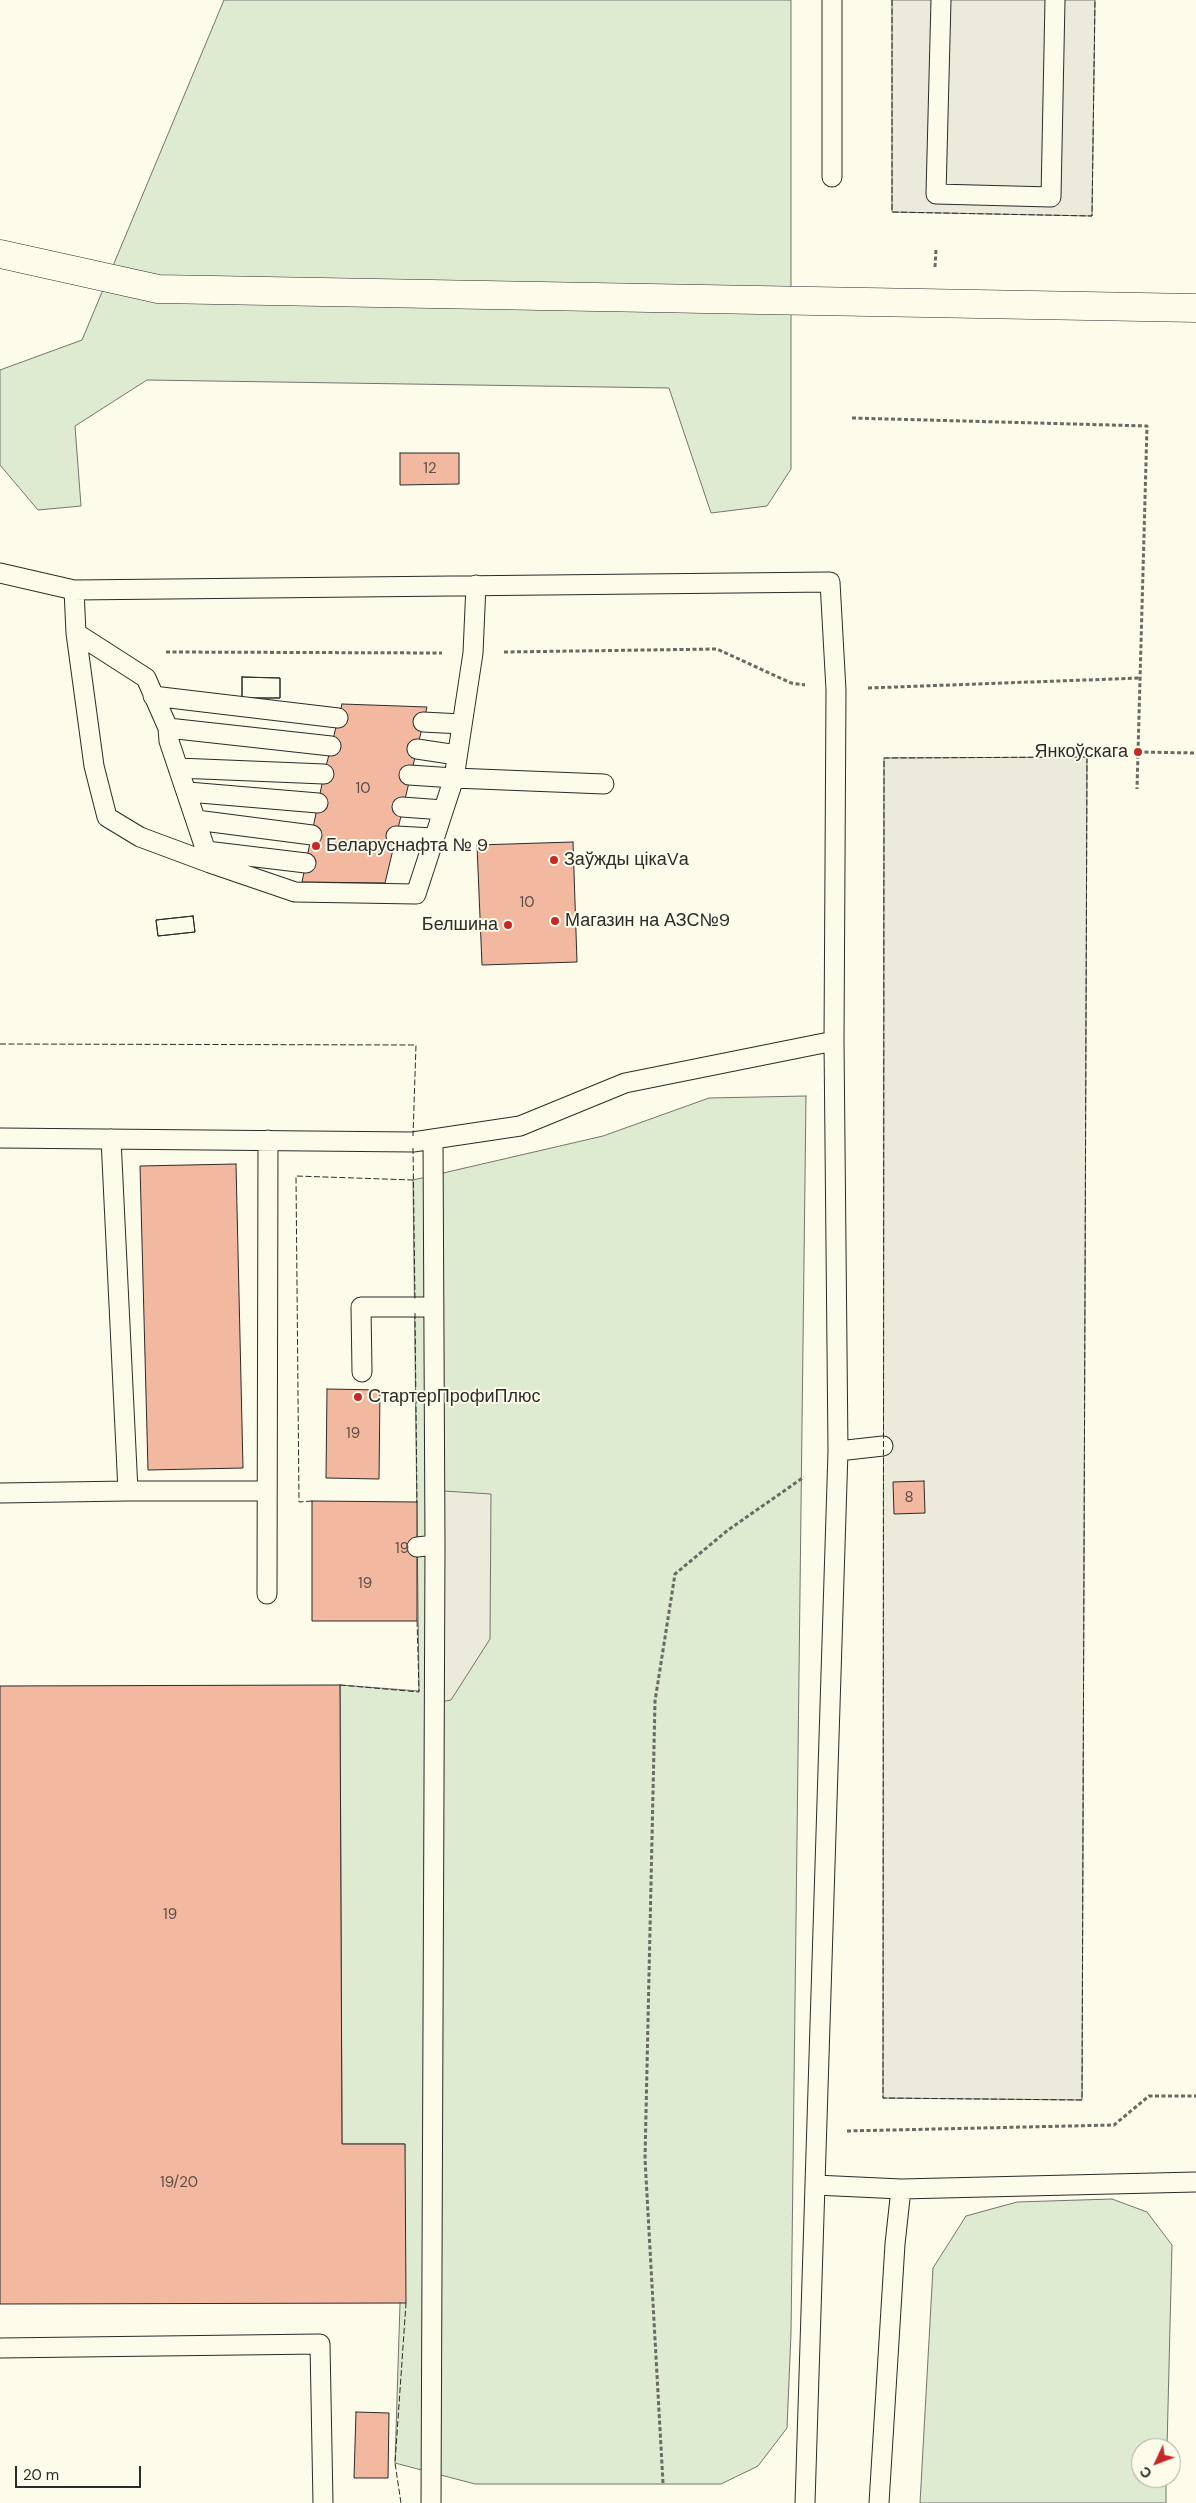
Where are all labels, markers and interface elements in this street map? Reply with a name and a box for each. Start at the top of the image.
house number: 12 [423,460,437,478]
place label: Янкоўскага [1035,741,1128,763]
marker: Янкоўскага [1132,746,1144,758]
house number: 10 [356,780,370,798]
place label: Беларуснафта № 9 [326,835,488,857]
marker: Беларуснафта № 9 [310,840,322,852]
place label: Заўжды цікаVа [564,849,689,871]
marker: Заўжды цікаVа [548,854,560,866]
house number: 10 [520,894,534,912]
place label: Магазин на АЗС№9 [565,910,730,932]
place label: Белшина [422,914,498,936]
marker: Магазин на АЗС№9 [549,915,561,927]
marker: Белшина [502,919,514,931]
place label: СтартерПрофиПлюс [368,1386,540,1408]
marker: СтартерПрофиПлюс [352,1391,364,1403]
house number: 19 [346,1425,360,1443]
house number: 8 [904,1489,914,1507]
house number: 19 [395,1540,409,1558]
house number: 19 [358,1575,372,1593]
house number: 19 [163,1906,177,1924]
house number: 19/20 [160,2174,198,2192]
north arrow [1131,2438,1181,2488]
scale bar [18,2456,144,2488]
text: С [1136,2463,1156,2482]
text: 20 m [23,2465,59,2485]

